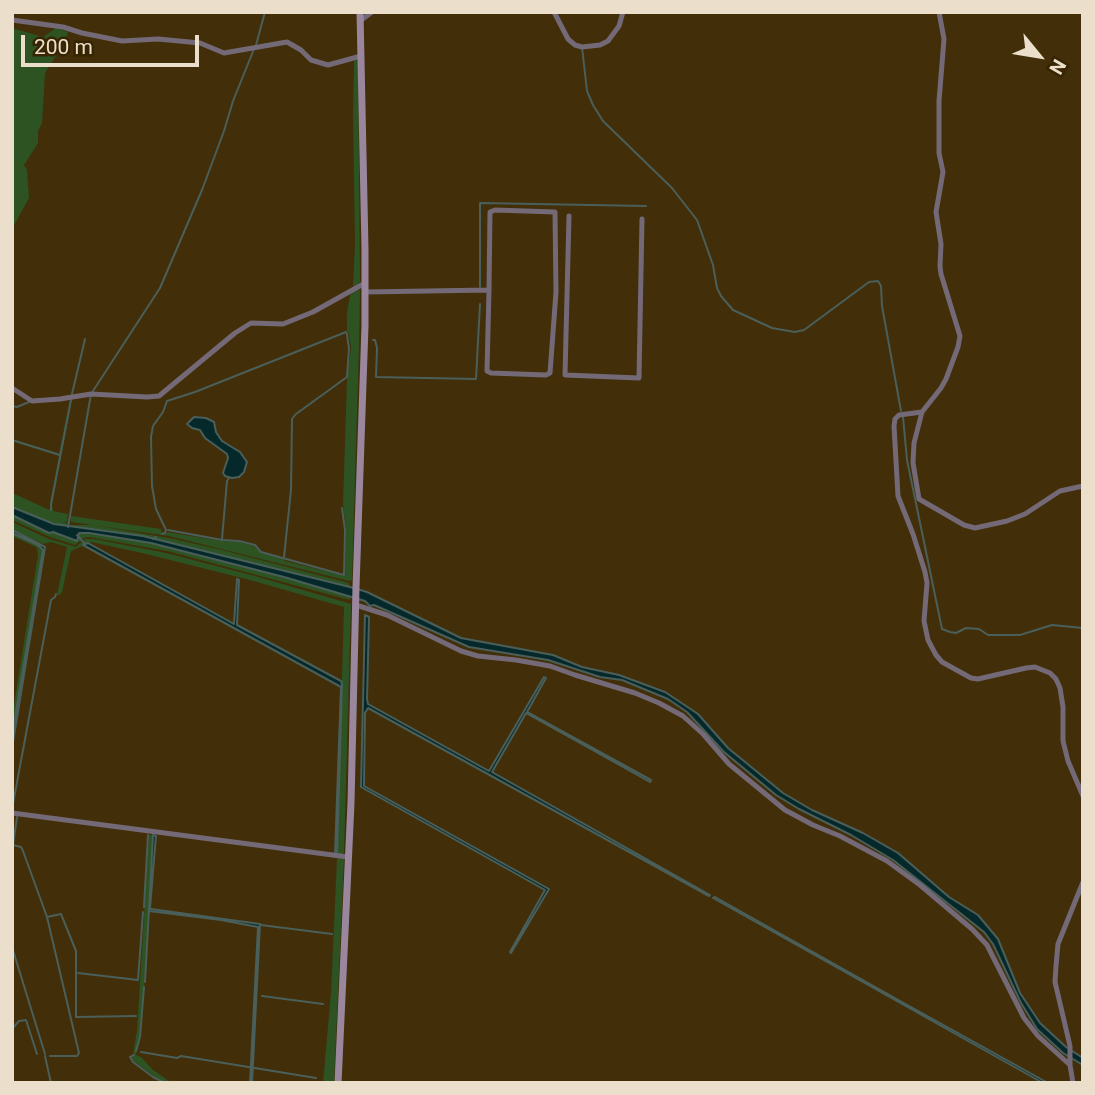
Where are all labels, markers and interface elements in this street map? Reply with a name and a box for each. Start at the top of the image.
scale bar [24,21,203,65]
north arrow [1004,21,1074,91]
text: 200 m [34,35,93,59]
text: N [1044,55,1071,78]

